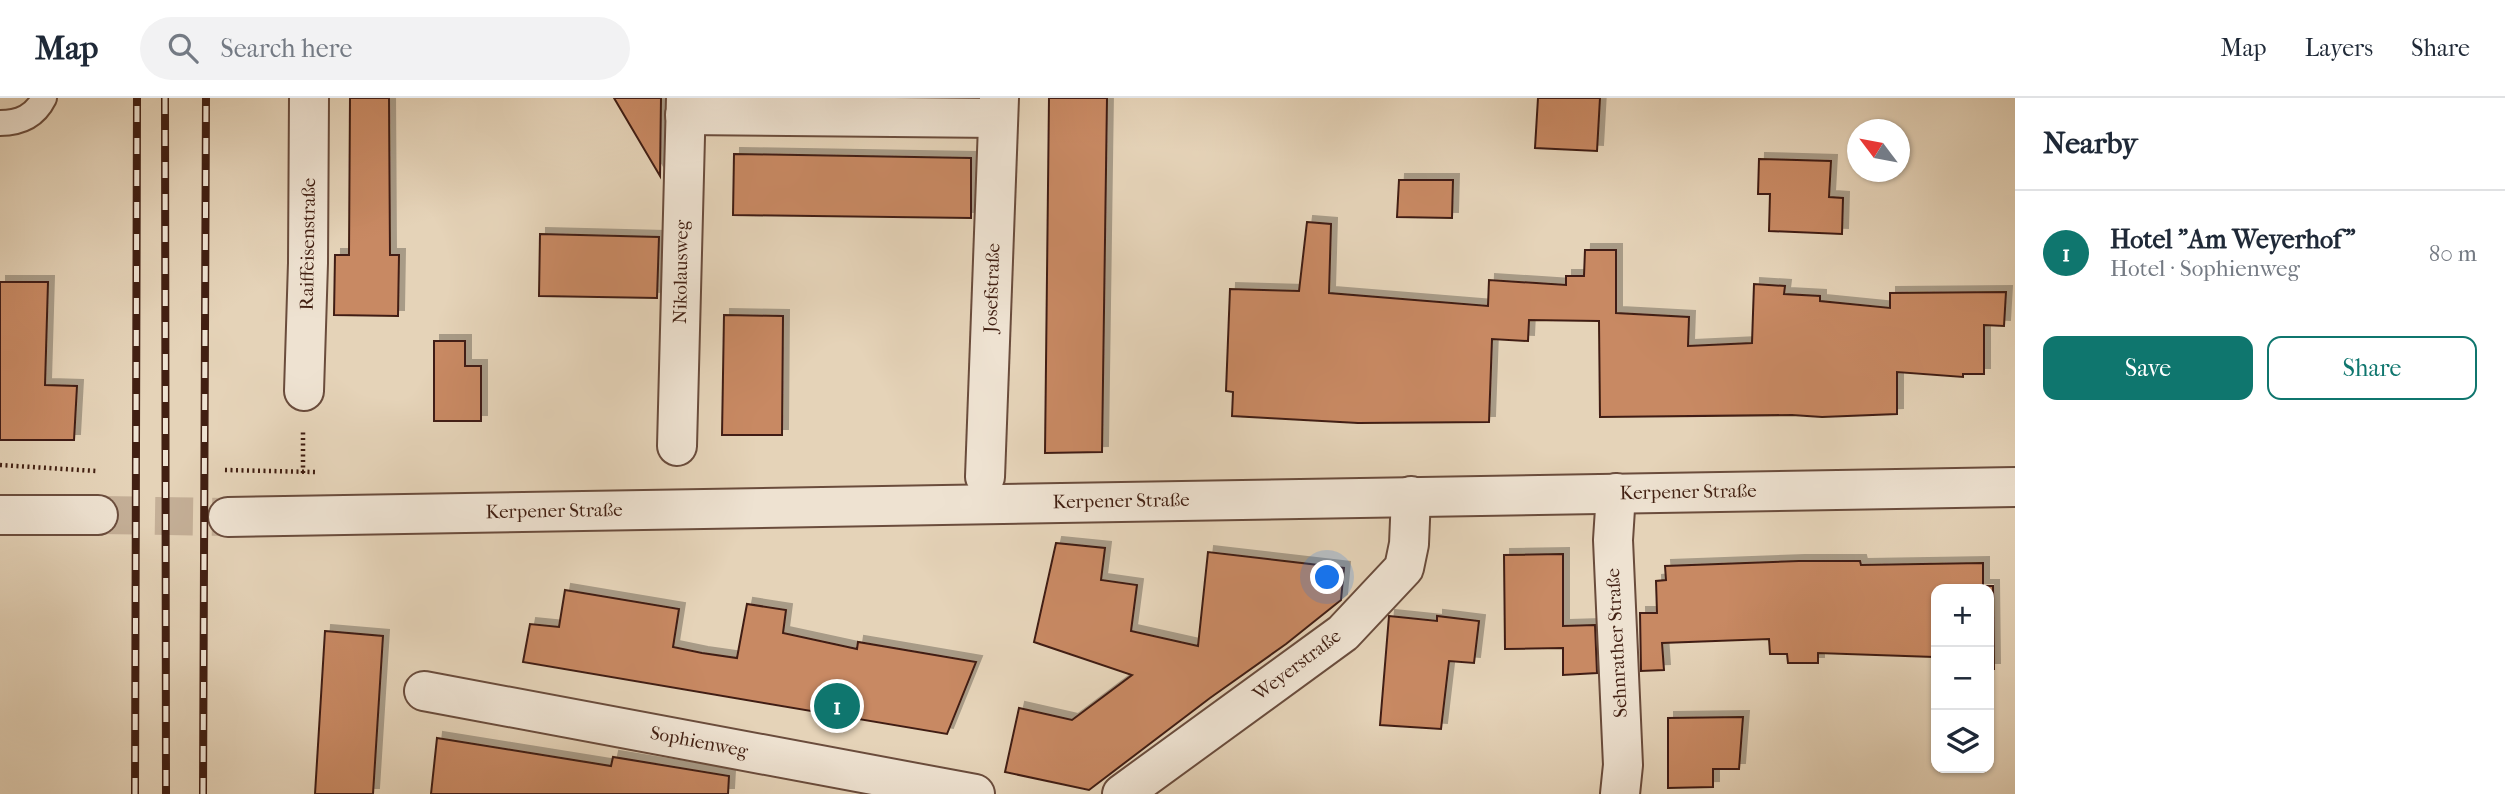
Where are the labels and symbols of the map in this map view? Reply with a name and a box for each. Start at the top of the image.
north arrow [1847,119,1910,182]
street label: Raiffeisenstraße [296,178,320,310]
street label: Nikolausweg [669,219,693,324]
street label: Josefstraße [979,243,1005,335]
street label: Kerpener Straße [1619,480,1757,504]
street label: Kerpener Straße [1052,489,1190,513]
street label: Kerpener Straße [485,499,623,523]
your location [1310,560,1344,594]
street label: Sehnrather Straße [1602,568,1632,718]
street label: Weyerstraße [1248,625,1345,706]
pin: 1 [814,680,860,732]
street label: Sophienweg [648,722,751,762]

